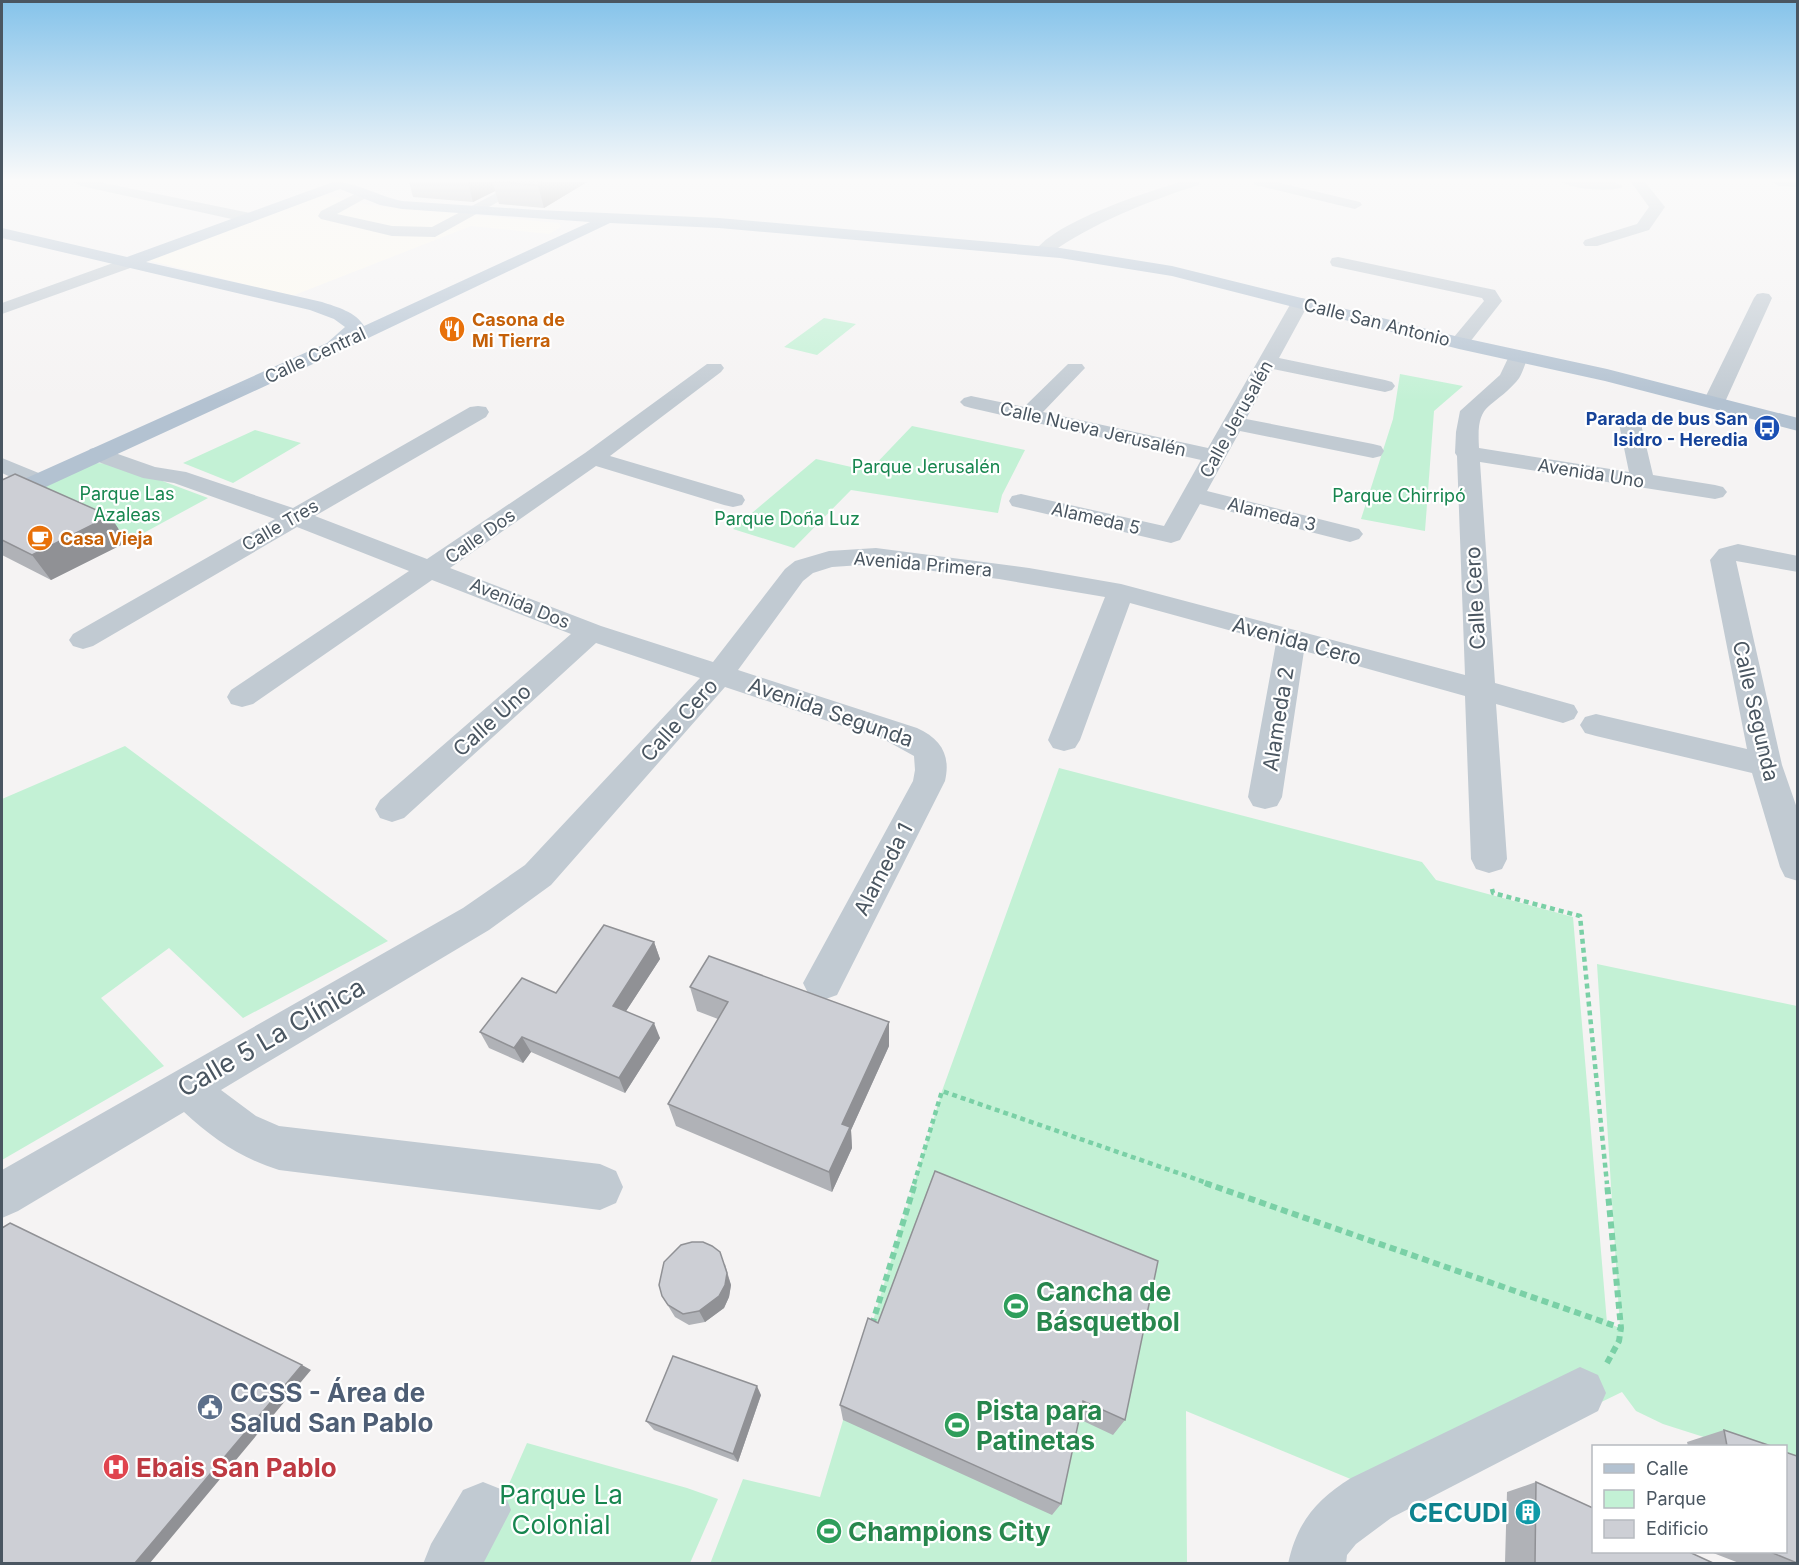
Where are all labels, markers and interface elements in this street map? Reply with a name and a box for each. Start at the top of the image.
street label: Calle San Antonio [1302,294,1452,350]
place label: Casona de Mi Tierra [472,309,565,351]
restaurant icon: Casona de Mi Tierra [437,314,467,344]
street label: Calle Central [261,322,369,388]
street label: Calle Jerusalén [1195,357,1277,481]
street label: Calle Nueva Jerusalén [998,397,1188,461]
place label: Parada de bus San Isidro - Heredia [1586,408,1748,450]
bus stop icon: Parada de bus San Isidro - Heredia [1752,413,1782,443]
street label: Avenida Uno [1536,454,1646,492]
park label: Parque Jerusalén [852,456,1000,477]
park label: Parque Las Azaleas [79,483,175,525]
park label: Parque Chirripó [1332,485,1466,506]
street label: Alameda 3 [1226,493,1318,535]
street label: Calle Tres [238,495,322,555]
street label: Alameda 5 [1050,498,1142,538]
street label: Calle Dos [441,504,519,568]
park label: Parque Doña Luz [714,508,860,529]
cafe icon: Casa Vieja [25,523,55,553]
place label: Casa Vieja [60,528,153,549]
street label: Calle Cero [1460,546,1490,650]
street label: Avenida Primera [853,547,993,581]
street label: Avenida Dos [467,573,573,633]
street label: Avenida Cero [1230,612,1364,670]
street label: Calle Segunda [1728,638,1784,784]
street label: Alameda 2 [1257,665,1299,773]
street label: Avenida Segunda [745,672,917,752]
street label: Calle Cero [635,673,723,767]
street label: Calle Uno [448,679,536,761]
street label: Alameda 1 [848,818,918,920]
street label: Calle 5 La Clínica [172,971,370,1103]
place label: Cancha de Básquetbol [1036,1276,1180,1337]
sports icon: Cancha de Básquetbol [1001,1291,1031,1321]
place label: CCSS - Área de Salud San Pablo [230,1377,433,1438]
public building icon: CCSS - Área de Salud San Pablo [195,1392,225,1422]
place label: Pista para Patinetas [976,1395,1102,1456]
sports icon: Pista para Patinetas [942,1410,972,1440]
legend [1592,1445,1787,1553]
hospital icon: Ebais San Pablo [101,1452,131,1482]
place label: Ebais San Pablo [136,1452,337,1483]
text: Calle [1646,1458,1688,1479]
park label: Parque La Colonial [499,1479,623,1540]
text: Parque [1646,1488,1706,1509]
place label: CECUDI [1409,1497,1508,1528]
building icon: CECUDI [1513,1497,1543,1527]
sports icon: Champions City [814,1516,844,1546]
place label: Champions City [848,1516,1051,1547]
text: Edificio [1646,1518,1709,1539]

